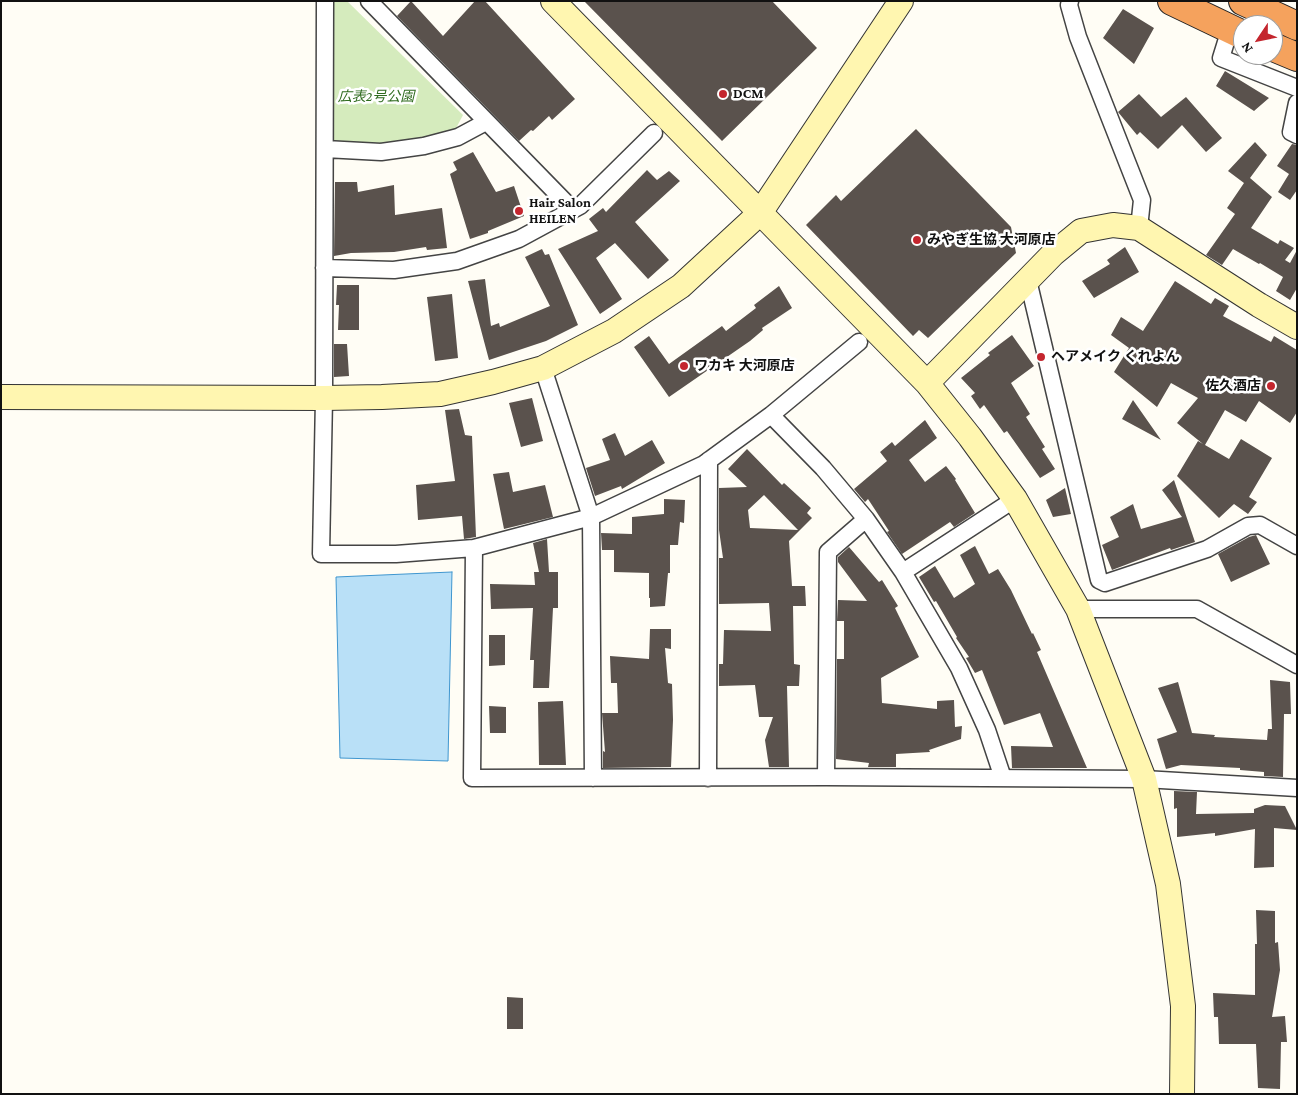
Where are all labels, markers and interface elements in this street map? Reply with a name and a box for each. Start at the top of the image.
north arrow [1233,15,1283,65]
text: N [1237,39,1256,56]
place label: DCM [733,86,763,102]
marker: DCM [717,88,729,100]
park label: 広表2号公園 [338,89,414,105]
place label: Hair Salon HEILEN [529,195,591,228]
marker: Hair Salon HEILEN [513,205,525,217]
place label: みやぎ生協 大河原店 [927,232,1056,248]
marker: みやぎ生協 大河原店 [911,234,923,246]
place label: ヘアメイク くれよん [1051,349,1180,365]
marker: ヘアメイク くれよん [1035,351,1047,363]
place label: ワカキ 大河原店 [694,358,795,374]
marker: ワカキ 大河原店 [678,360,690,372]
place label: 佐久酒店 [1205,378,1261,394]
marker: 佐久酒店 [1265,380,1277,392]

